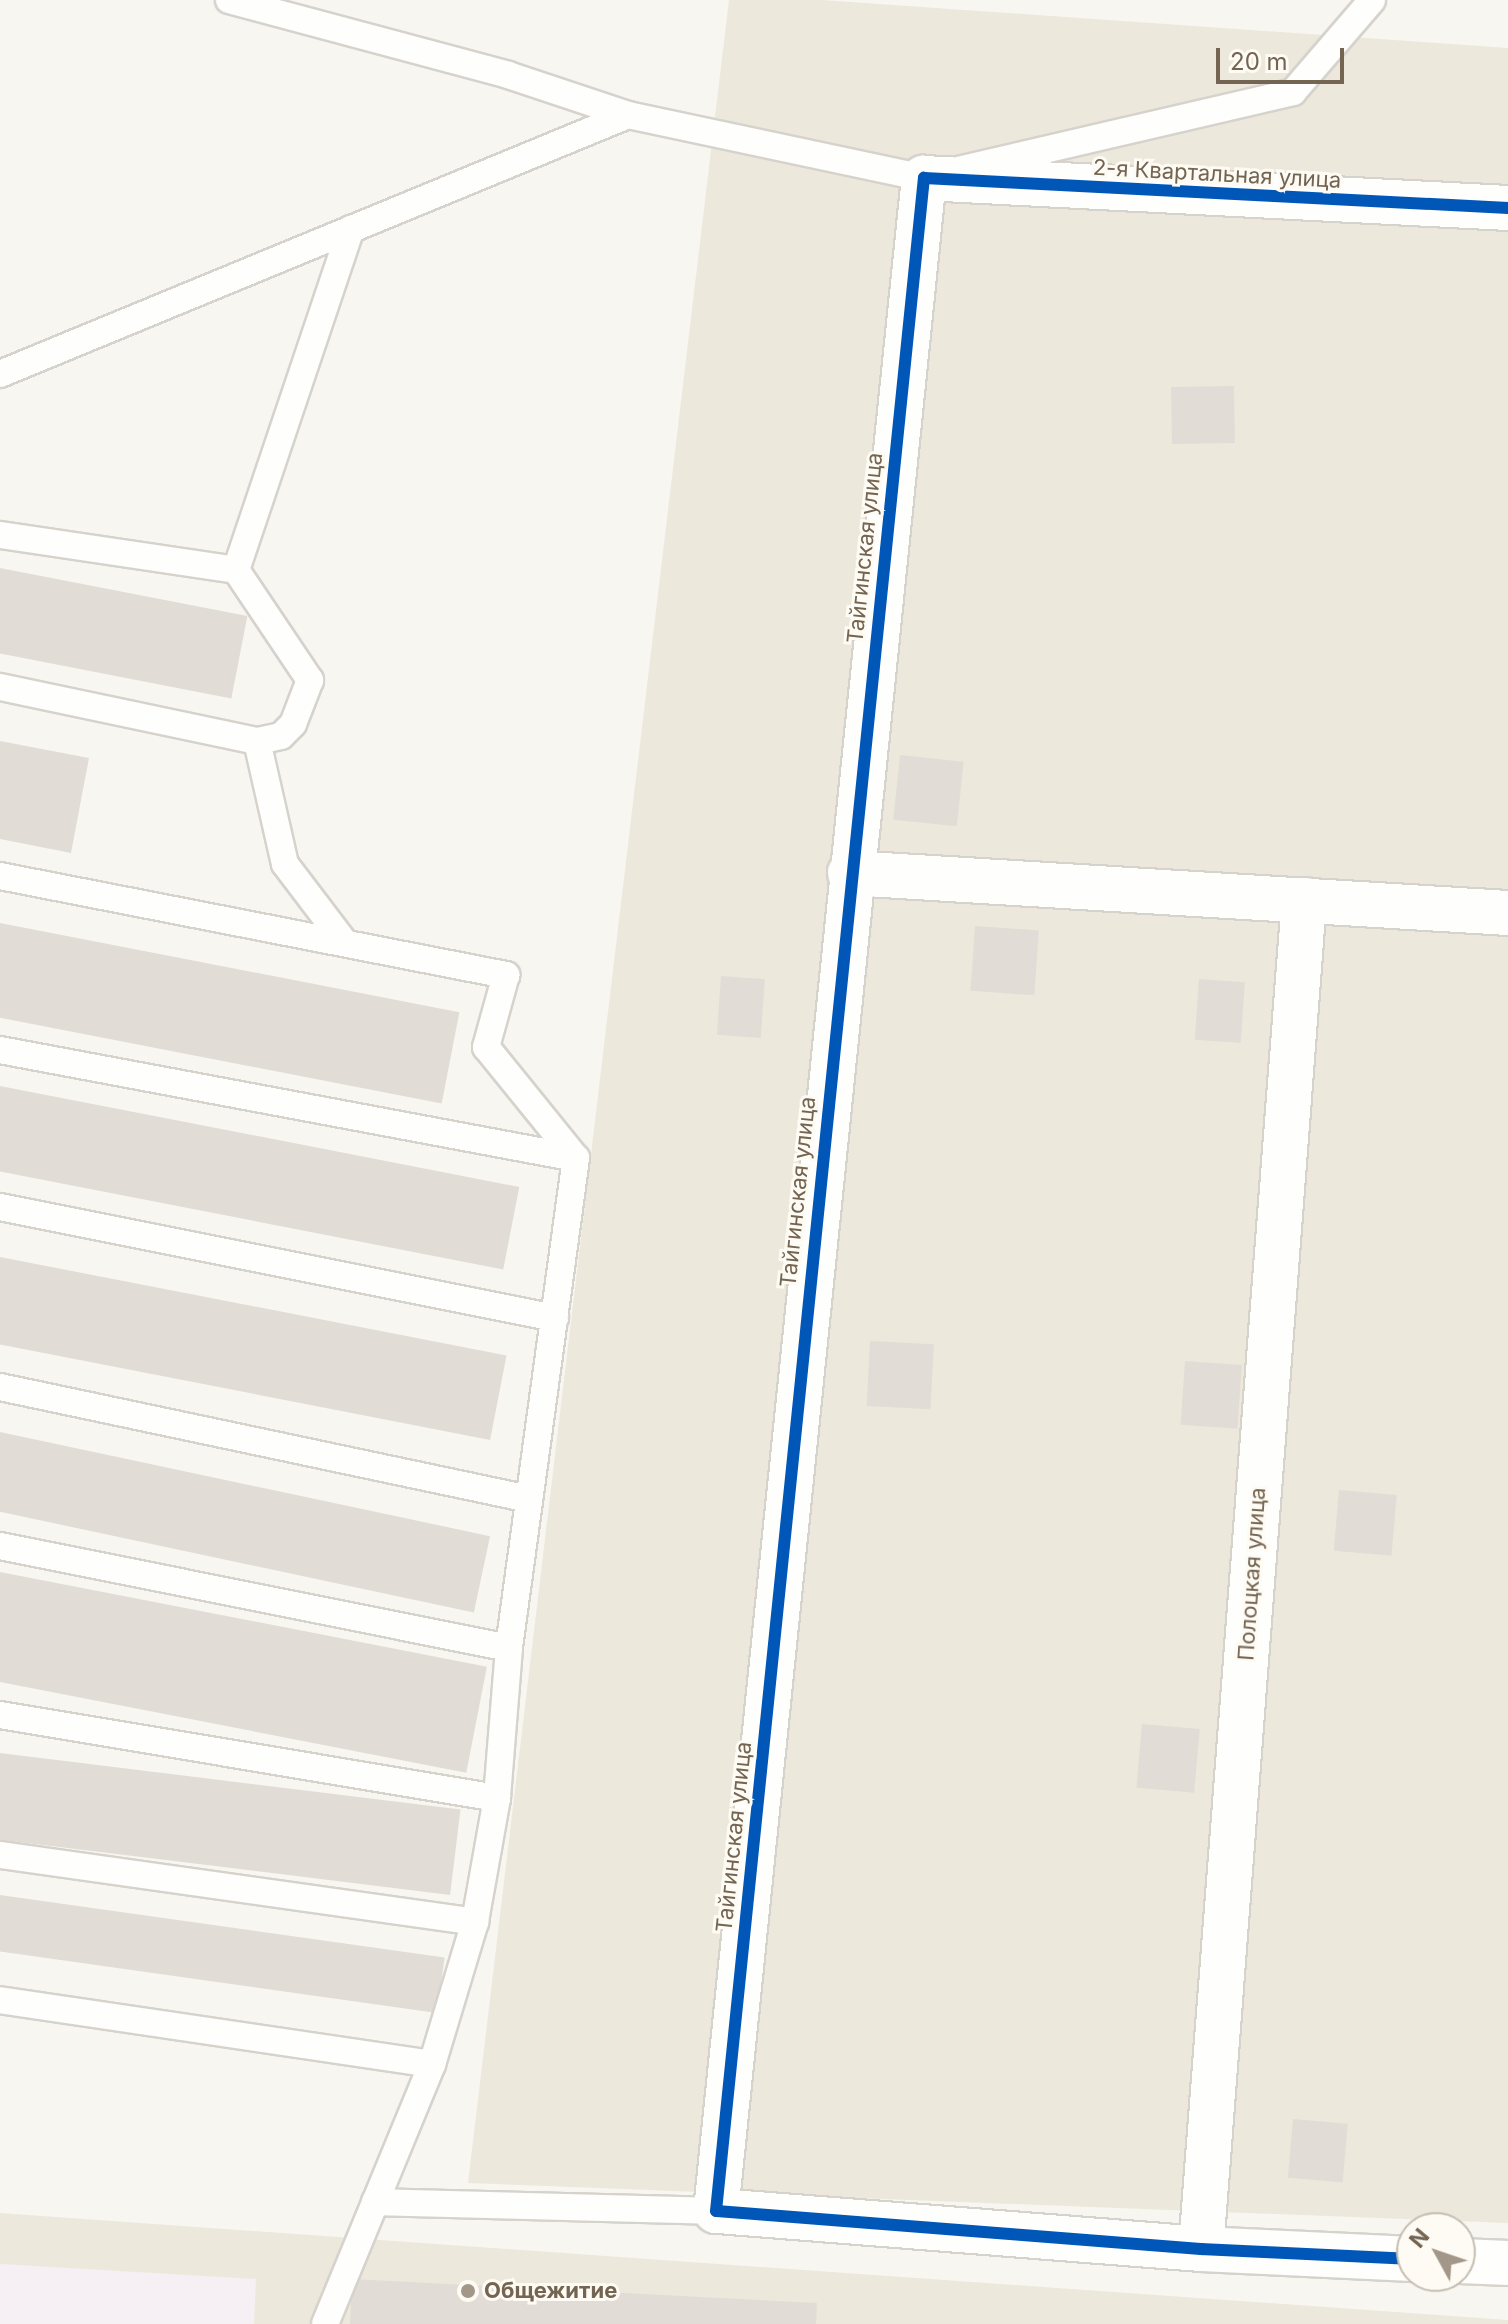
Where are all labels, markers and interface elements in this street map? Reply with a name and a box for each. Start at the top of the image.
scale bar [1220,32,1348,82]
text: 20 m [1230,47,1288,76]
street label: 2-я Квартальная улица [1092,154,1342,194]
street label: Тайгинская улица [842,451,888,645]
street label: Тайгинская улица [775,1095,821,1289]
street label: Полоцкая улица [1233,1486,1271,1662]
street label: Тайгинская улица [711,1740,757,1934]
north arrow [1396,2212,1476,2292]
text: N [1404,2223,1434,2253]
place label: Общежитие [484,2278,617,2304]
marker: Общежитие [459,2282,477,2300]

